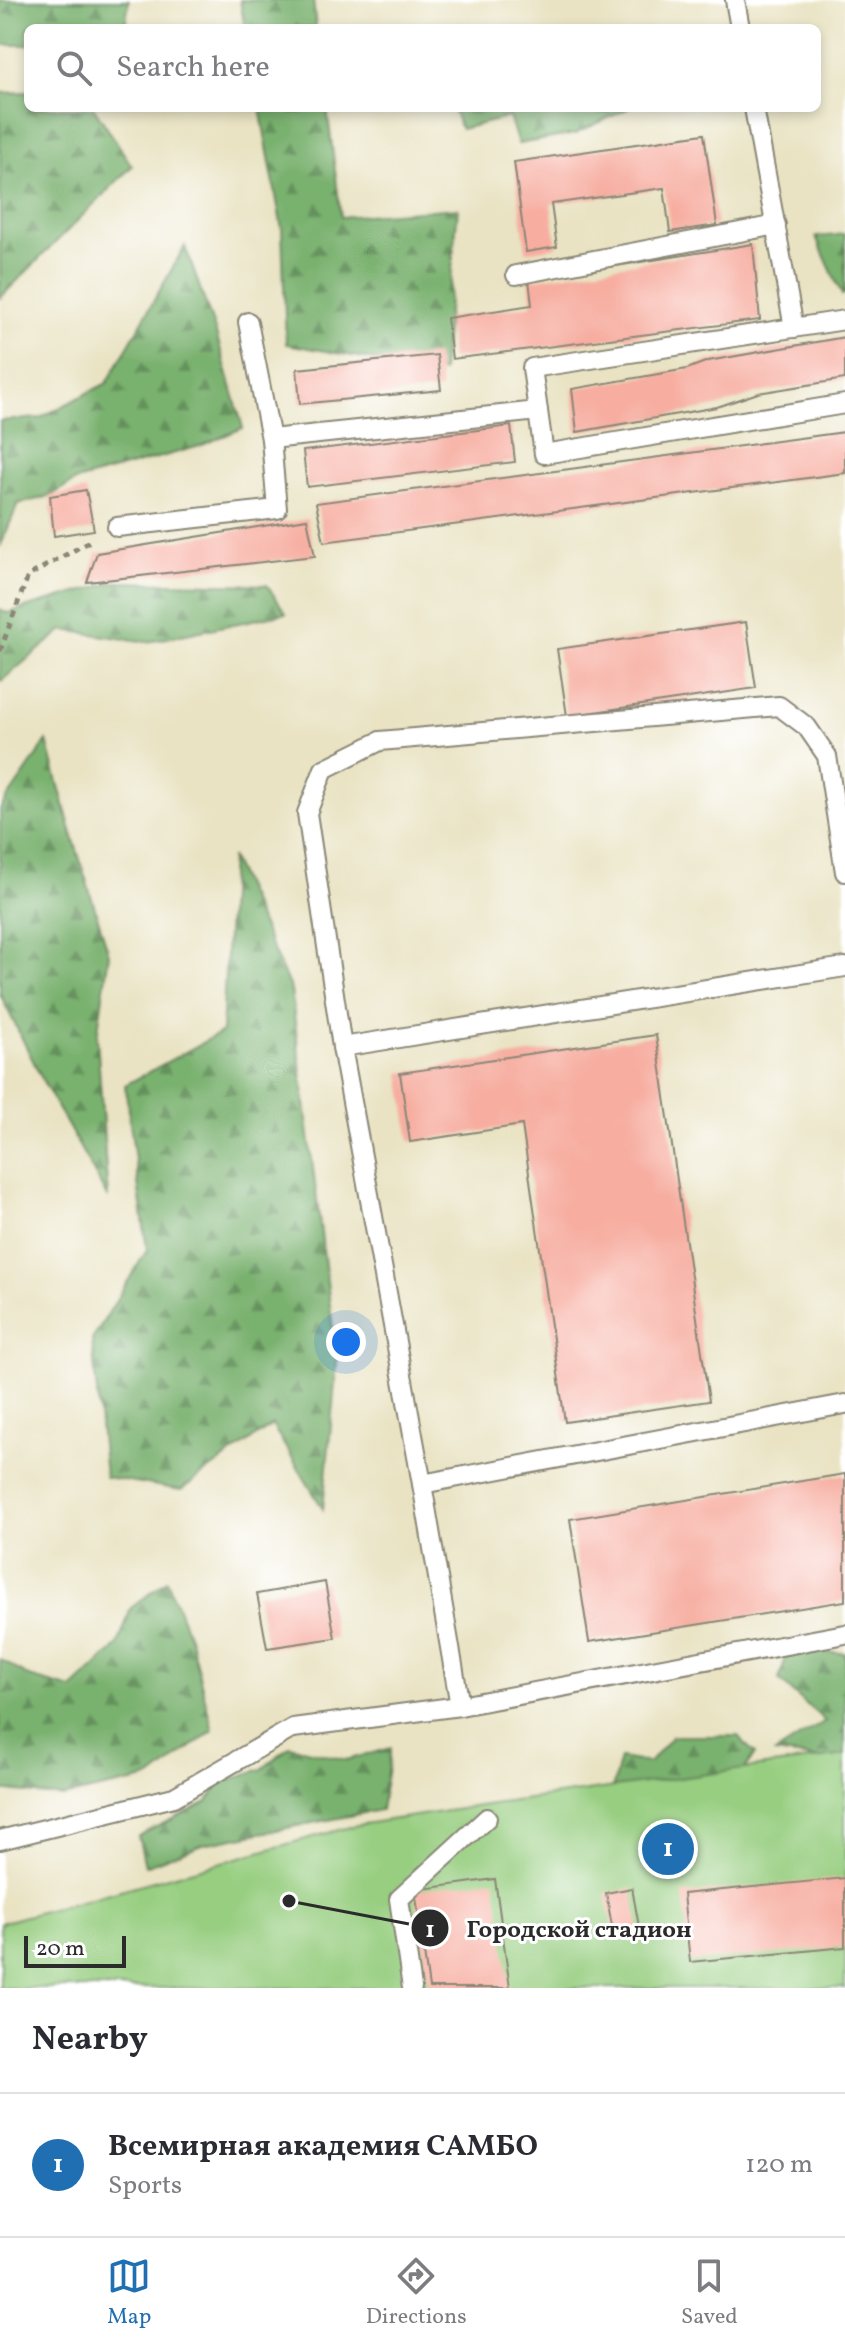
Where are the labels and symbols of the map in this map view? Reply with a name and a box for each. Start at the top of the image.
your location [326,1322,366,1362]
pin: 1 [642,1819,694,1879]
callout: Городской стадион [410,1904,707,1952]
text: 1 [425,1914,435,1948]
text: Городской стадион [466,1914,692,1948]
scale bar [24,1932,126,1968]

